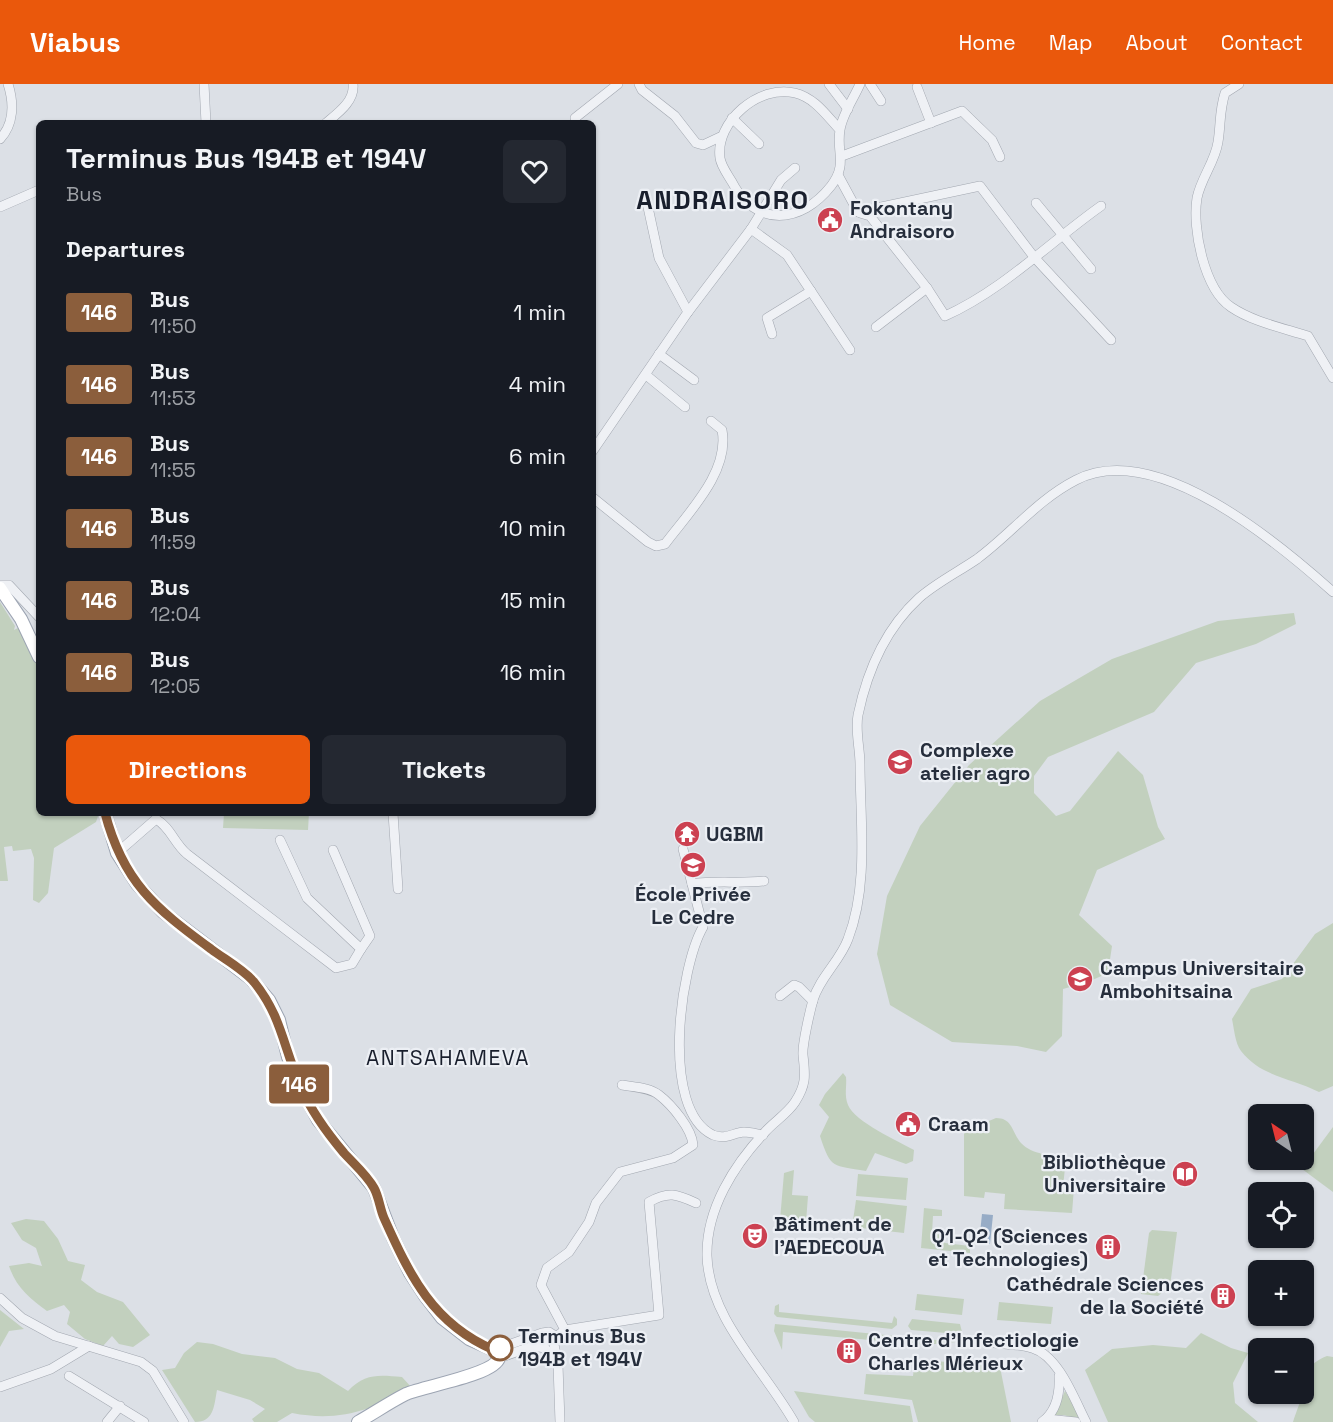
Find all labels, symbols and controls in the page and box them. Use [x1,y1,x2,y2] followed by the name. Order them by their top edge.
[30,24,121,60] text: Viabus
[958,29,1016,56] text: Home
[1049,29,1093,56] text: Map
[1126,29,1188,56] text: About
[1221,29,1303,56] text: Contact
[66,140,426,176] text: Terminus Bus 194B et 194V
[503,140,566,203] button: heart
[66,181,102,207] text: Bus
[636,183,810,217] district label: ANDRAISORO
[850,195,955,244] place label: Fokontany Andraisoro
[815,205,845,235] public building icon: Fokontany Andraisoro
[66,235,185,263] text: Departures
[150,285,190,313] text: Bus
[513,298,566,326] text: 1 min
[81,299,117,326] text: 146
[150,313,197,339] text: 11:50
[150,357,190,385] text: Bus
[509,370,566,398] text: 4 min
[81,371,117,398] text: 146
[150,385,196,411] text: 11:53
[150,429,190,457] text: Bus
[509,442,566,470] text: 6 min
[81,443,117,470] text: 146
[150,457,196,483] text: 11:55
[150,501,190,529] text: Bus
[499,514,566,542] text: 10 min
[81,515,117,542] text: 146
[150,529,196,555] text: 11:59
[150,573,190,601] text: Bus
[500,586,566,614] text: 15 min
[81,587,117,614] text: 146
[150,601,201,627] text: 12:04
[150,645,190,673] text: Bus
[500,658,566,686] text: 16 min
[81,659,117,686] text: 146
[150,673,200,699] text: 12:05
[66,735,310,804] button: Directions
[322,735,566,804] button: Tickets
[920,737,1030,786] place label: Complexe atelier agro
[885,747,915,777] school or university icon: Complexe atelier agro
[672,819,702,849] temple icon: UGBM
[706,821,764,847] place label: UGBM
[678,850,708,880] school or university icon: École Privée Le Cedre
[635,881,751,930] place label: École Privée Le Cedre
[1100,955,1304,1004] place label: Campus Universitaire Ambohitsaina
[1065,964,1095,994] school or university icon: Campus Universitaire Ambohitsaina
[366,1044,530,1071] district label: ANTSAHAMEVA
[264,1064,334,1104] line badge: 146
[281,1071,317,1098] text: 146
[1248,1104,1314,1170] north arrow
[1248,1104,1314,1404] map controls
[893,1109,923,1139] public building icon: Craam
[928,1111,989,1137] place label: Craam
[1042,1149,1166,1198] place label: Bibliothèque Universitaire
[1170,1159,1200,1189] library icon: Bibliothèque Universitaire
[1248,1182,1314,1248] button: locate
[774,1211,892,1260] place label: Bâtiment de l'AEDECOUA
[740,1221,770,1251] theatre icon: Bâtiment de l'AEDECOUA
[928,1223,1088,1272] place label: Q1-Q2 (Sciences et Technologies)
[1093,1232,1123,1262] building icon: Q1-Q2 (Sciences et Technologies)
[1248,1260,1314,1326] button: +
[1007,1271,1204,1320] place label: Cathédrale Sciences de la Société
[1208,1281,1238,1311] building icon: Cathédrale Sciences de la Société
[518,1323,646,1372] place label: Terminus Bus 194B et 194V
[868,1327,1079,1376] place label: Centre d'Infectiologie Charles Mérieux
[487,1335,513,1361] marker: Terminus Bus 194B et 194V
[834,1336,864,1366] building icon: Centre d'Infectiologie Charles Mérieux
[1248,1338,1314,1404] button: −

